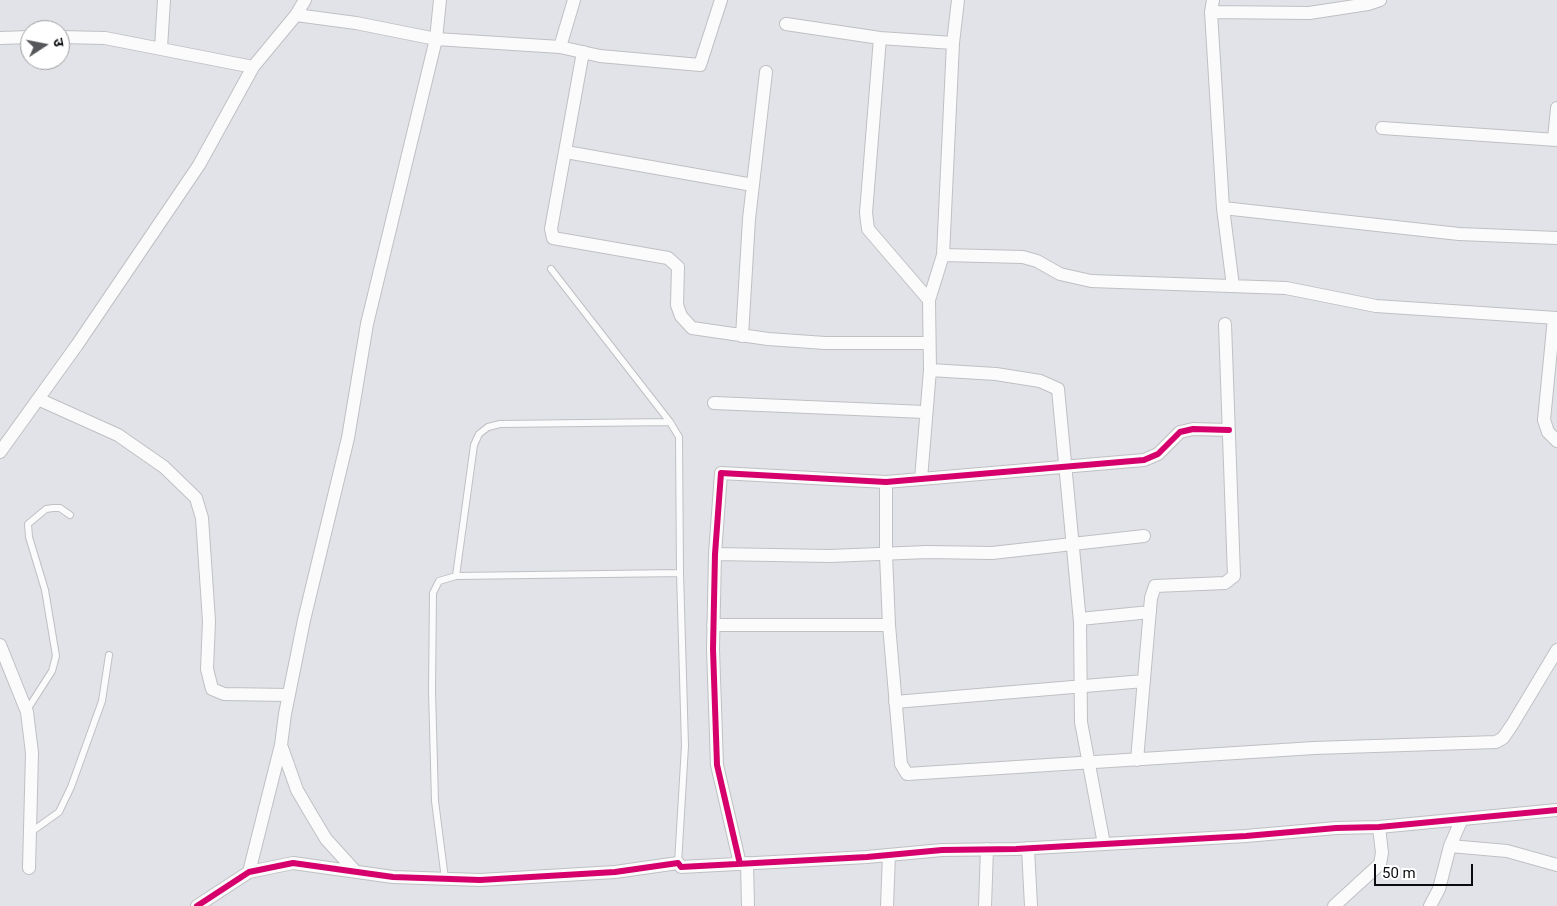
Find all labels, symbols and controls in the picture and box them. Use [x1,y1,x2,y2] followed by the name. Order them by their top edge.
[20,20,70,70] north arrow
[50,37,67,48] text: उ
[1377,854,1476,886] scale bar
[1382,864,1416,882] text: 50 m

